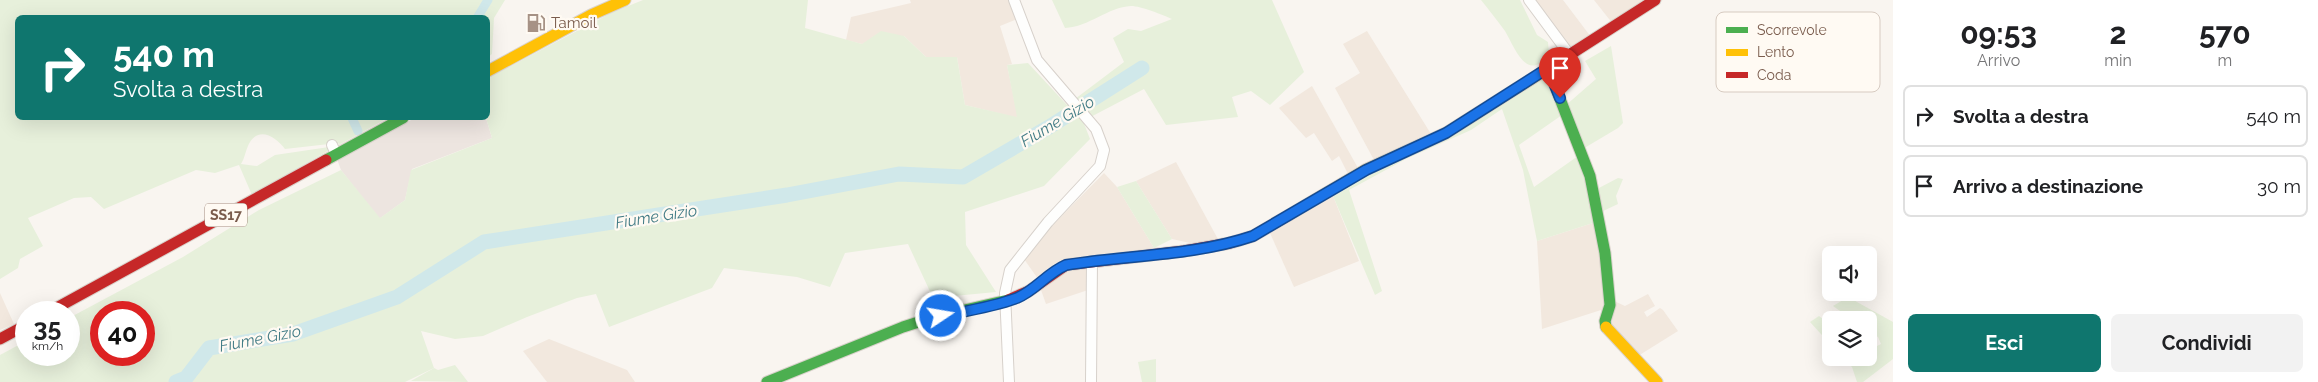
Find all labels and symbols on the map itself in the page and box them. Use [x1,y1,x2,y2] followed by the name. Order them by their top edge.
[525,12,547,34] fuel station icon: Tamoil
[1716,12,1880,92] legend
[551,14,598,32] place label: Tamoil
[1757,22,1827,38] text: Scorrevole
[1757,44,1794,60] text: Lento
[1539,47,1581,98] pin
[1757,67,1791,83] text: Coda
[1017,92,1098,151] water label: Fiume Gizio
[614,201,698,232] water label: Fiume Gizio
[205,204,247,226] road number: SS17
[914,289,966,341] position arrow
[90,301,155,366] speed limit sign: 40
[218,321,302,356] water label: Fiume Gizio

